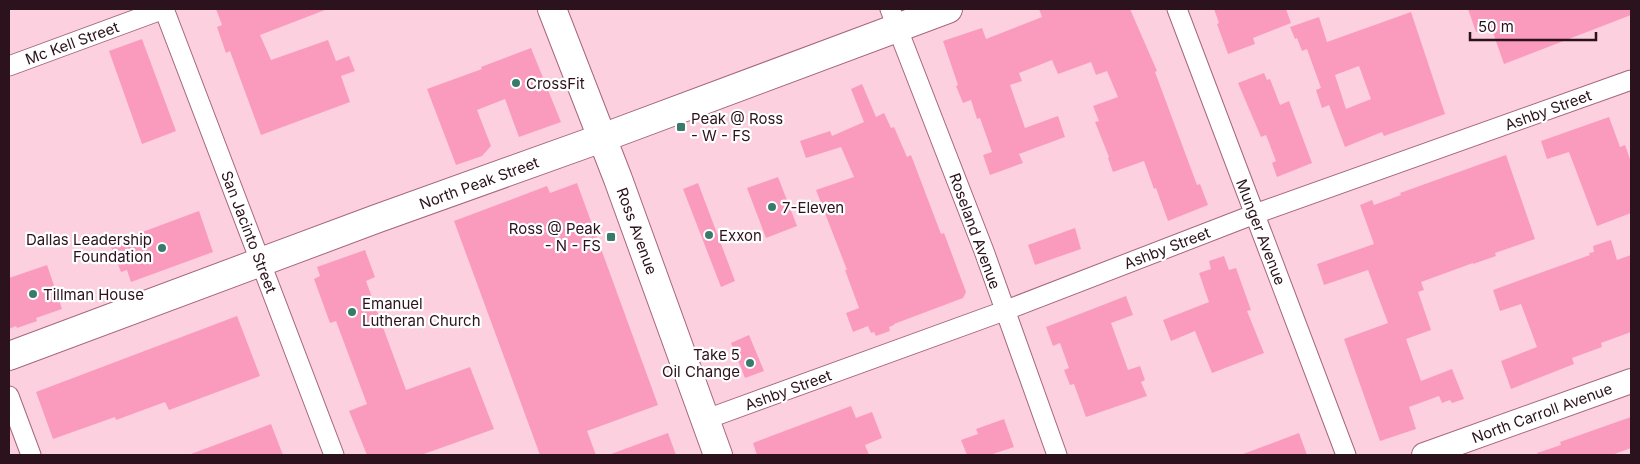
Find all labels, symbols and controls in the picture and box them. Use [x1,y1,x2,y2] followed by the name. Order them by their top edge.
[1470,10,1596,42] scale bar
[23,17,122,69] street label: Mc Kell Street
[1478,17,1514,36] text: 50 m
[526,74,585,93] place label: CrossFit
[510,77,522,89] marker: CrossFit
[1502,85,1594,134] street label: Ashby Street
[691,109,783,145] place label: Peak @ Ross - W - FS
[675,121,687,133] marker: Peak @ Ross - W - FS
[417,153,541,213] street label: North Peak Street
[217,168,281,296] street label: San Jacinto Street
[945,170,1005,292] street label: Roseland Avenue
[1232,176,1290,288] street label: Munger Avenue
[612,185,662,277] street label: Ross Avenue
[782,198,844,217] place label: 7-Eleven
[766,201,778,213] marker: 7-Eleven
[509,219,602,255] place label: Ross @ Peak - N - FS
[1121,223,1213,273] street label: Ashby Street
[719,226,762,245] place label: Exxon
[703,229,715,241] marker: Exxon
[26,230,152,266] place label: Dallas Leadership Foundation
[605,231,617,243] marker: Ross @ Peak - N - FS
[156,242,168,254] marker: Dallas Leadership Foundation
[43,285,144,304] place label: Tillman House
[27,288,39,300] marker: Tillman House
[362,294,481,330] place label: Emanuel Lutheran Church
[346,306,358,318] marker: Emanuel Lutheran Church
[662,345,740,381] place label: Take 5 Oil Change
[744,357,756,369] marker: Take 5 Oil Change
[742,365,834,414] street label: Ashby Street
[1469,379,1615,447] street label: North Carroll Avenue

